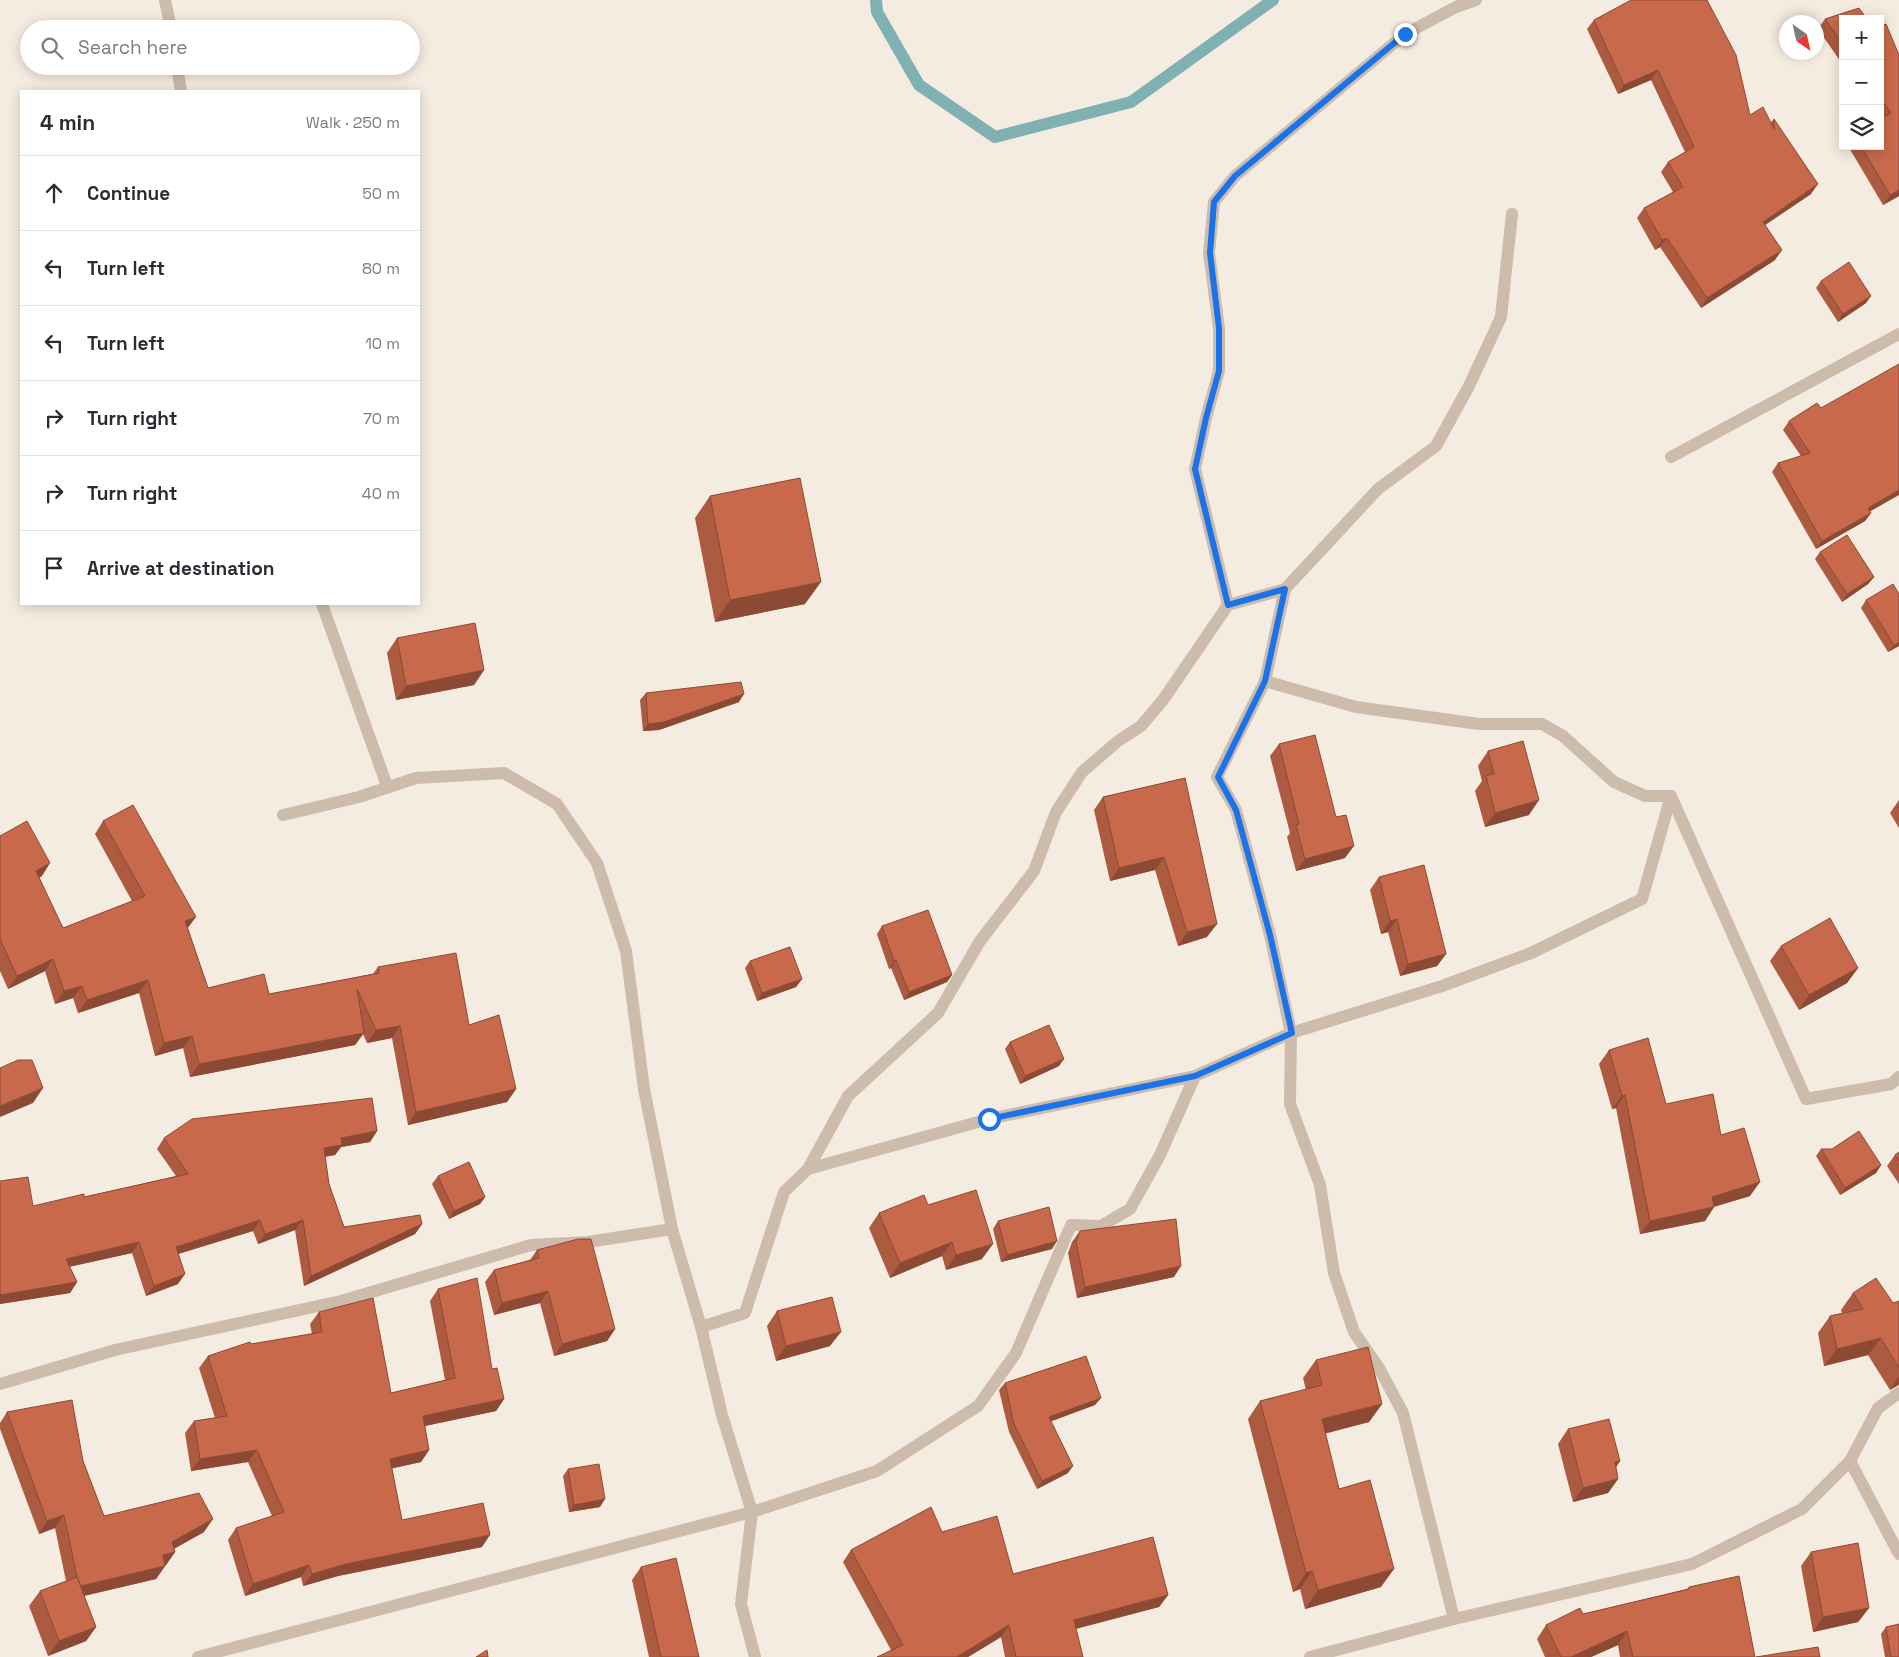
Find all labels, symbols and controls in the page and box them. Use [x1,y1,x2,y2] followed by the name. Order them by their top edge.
[1779,15,1824,60] north arrow
[1839,15,1884,150] map controls
[1839,15,1884,60] button: +
[20,20,420,75] search box
[1394,23,1417,46] route end
[38,34,66,62] icon: search
[78,35,188,60] text: Search here
[1839,60,1884,105] button: −
[1839,105,1884,150] button: layers
[40,109,95,136] text: 4 min
[306,112,400,133] text: Walk · 250 m
[40,179,68,207] icon: ahead
[87,181,170,206] text: Continue
[362,183,400,204] text: 50 m
[40,254,68,282] icon: left
[87,256,165,281] text: Turn left
[362,258,400,279] text: 80 m
[40,329,68,357] icon: left
[87,331,165,356] text: Turn left
[365,333,400,354] text: 10 m
[40,404,68,432] icon: right
[87,406,177,431] text: Turn right
[363,408,400,429] text: 70 m
[40,479,68,507] icon: right
[87,481,177,506] text: Turn right
[362,483,400,504] text: 40 m
[40,554,68,582] icon: arrive
[87,556,275,581] text: Arrive at destination
[978,1108,1001,1131] route start

